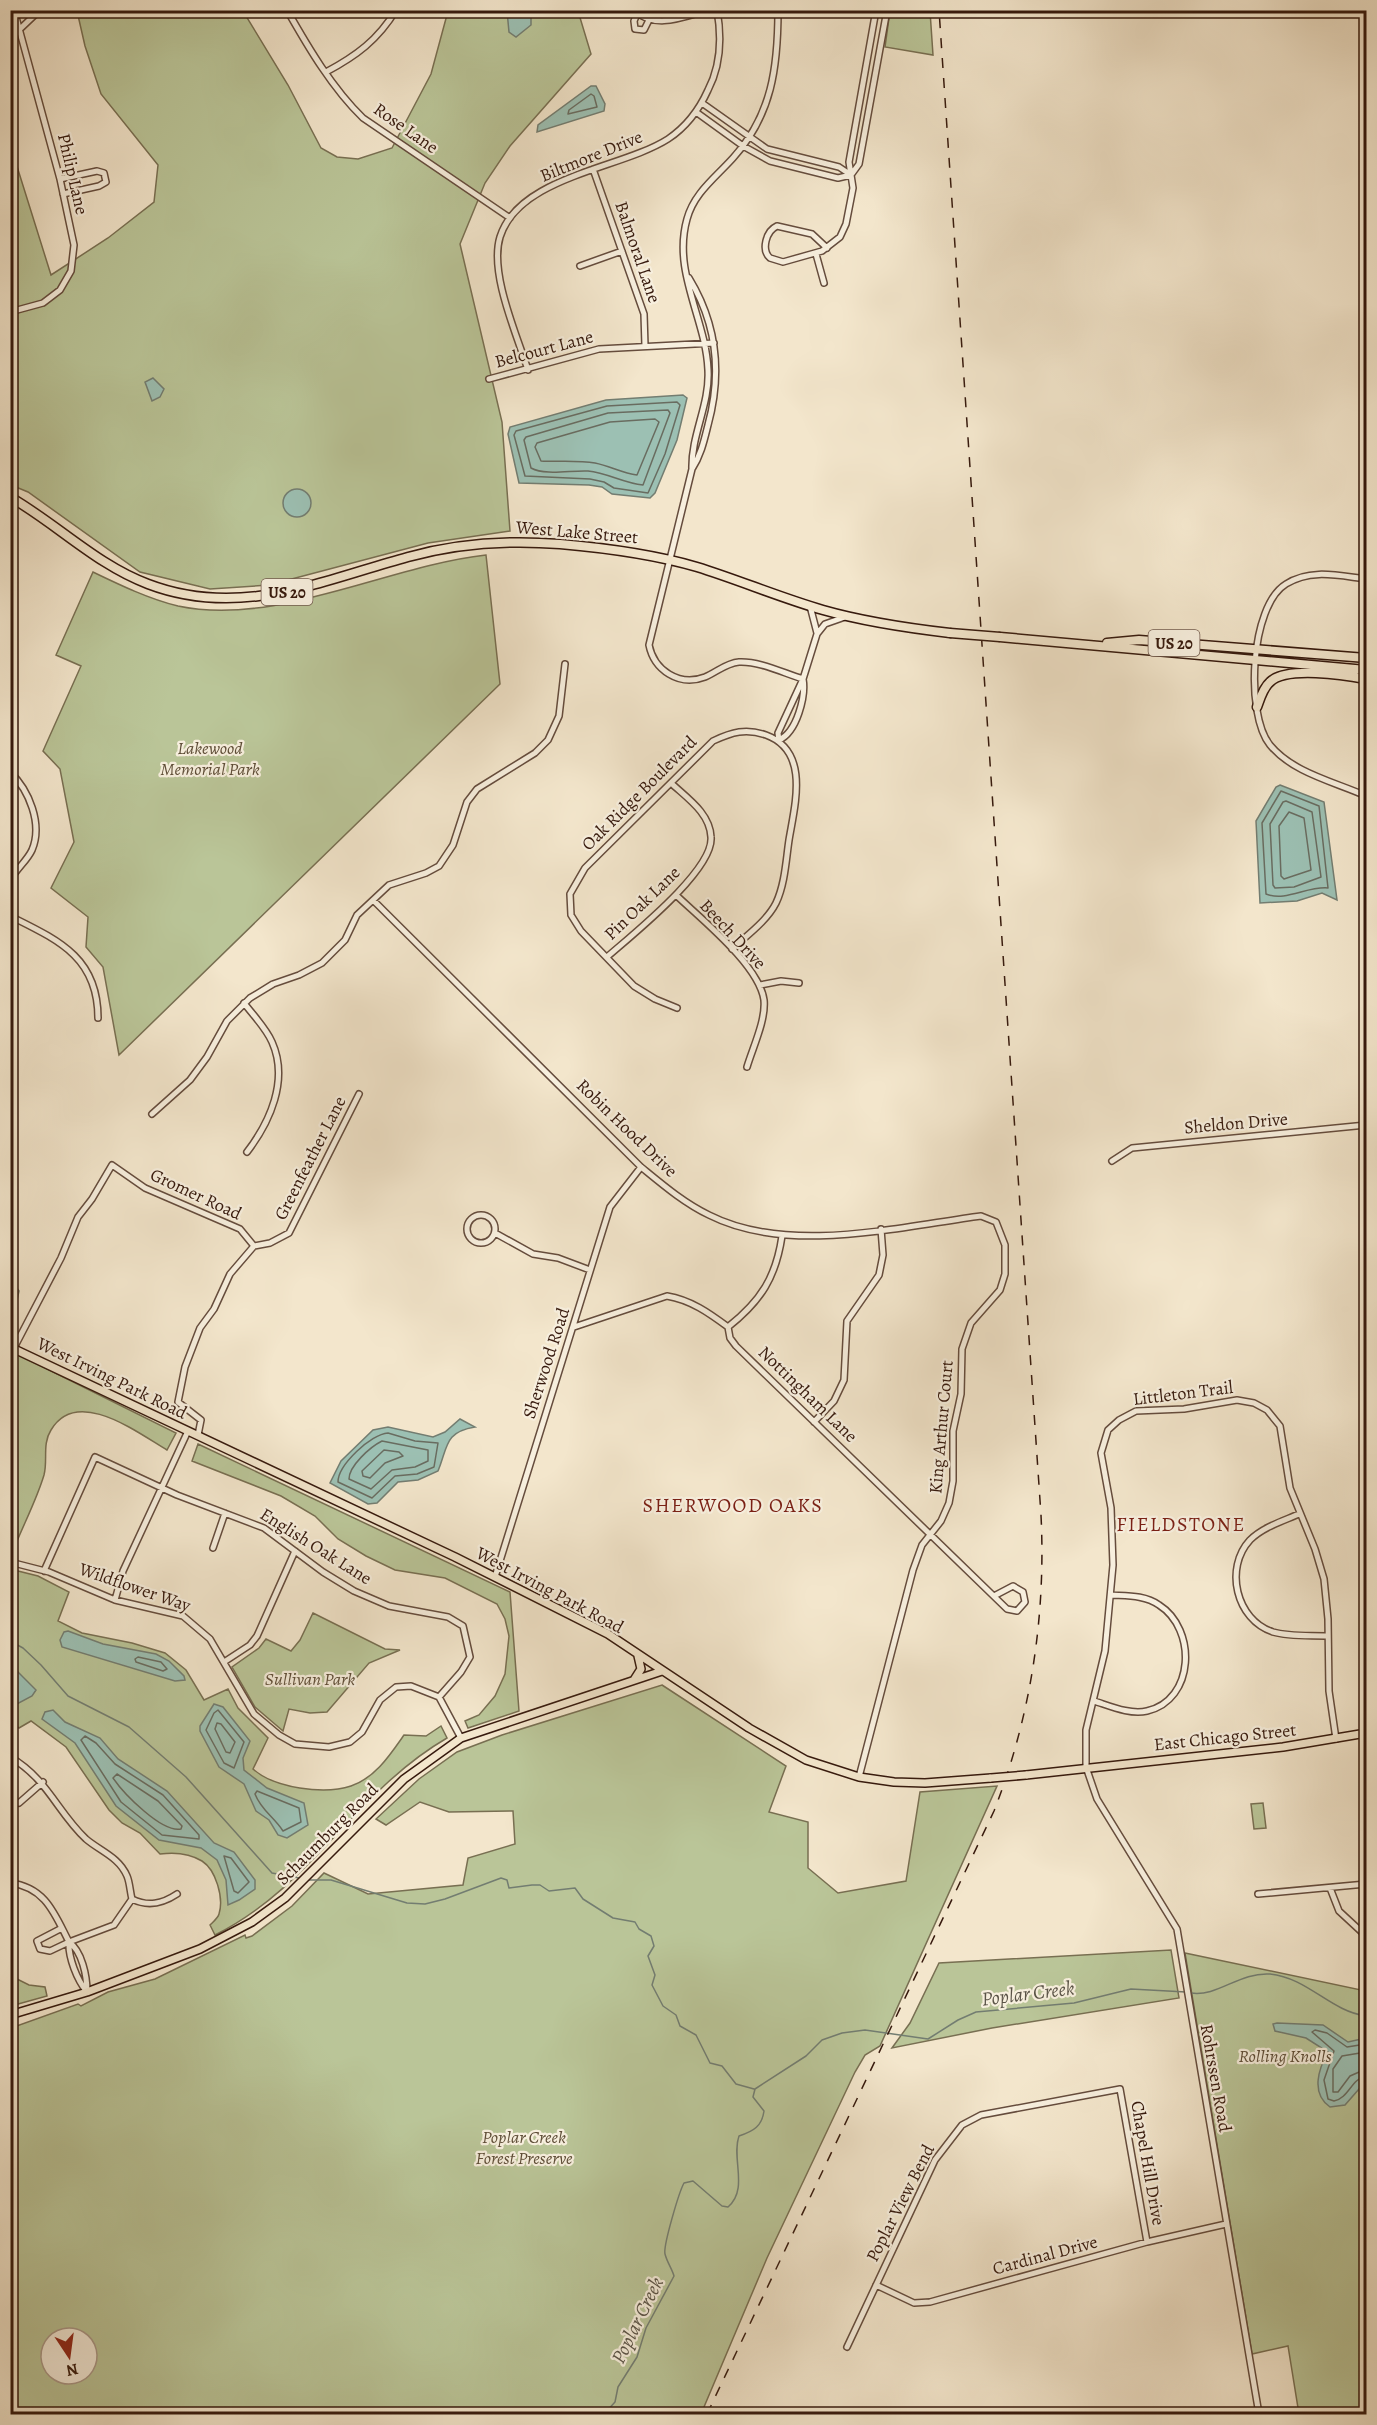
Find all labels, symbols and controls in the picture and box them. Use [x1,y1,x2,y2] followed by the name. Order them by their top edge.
[369,97,443,159] street label: Rose Lane
[536,125,646,187] street label: Biltmore Drive
[52,131,94,217] street label: Philip Lane
[609,198,667,306] street label: Balmoral Lane
[492,324,596,374] street label: Belcourt Lane
[514,515,639,549] street label: West Lake Street
[262,579,312,605] road number: US 20
[1148,630,1200,656] road number: US 20
[576,730,702,856] street label: Oak Ridge Boulevard
[160,736,260,781] park label: Lakewood Memorial Park
[599,861,685,945] street label: Pin Oak Lane
[694,894,772,974] street label: Beech Drive
[571,1074,683,1182] street label: Robin Hood Drive
[268,1092,352,1224] street label: Greenfeather Lane
[1183,1107,1289,1139] street label: Sheldon Drive
[146,1162,246,1226] street label: Gromer Road
[517,1304,575,1422] street label: Sherwood Road
[32,1331,191,1425] street label: West Irving Park Road
[753,1340,863,1448] street label: Nottingham Lane
[923,1359,959,1495] street label: King Arthur Court
[1132,1375,1235,1411] street label: Littleton Trail
[643,1492,823,1519] district label: SHERWOOD OAKS
[256,1502,376,1590] street label: English Oak Lane
[1116,1511,1246,1538] district label: FIELDSTONE
[471,1540,628,1639] street label: West Irving Park Road
[75,1556,195,1618] street label: Wildflower Way
[265,1667,355,1691] park label: Sullivan Park
[1153,1718,1297,1756] street label: East Chicago Street
[271,1777,384,1890] street label: Schaumburg Road
[980,1974,1076,2013] water label: Poplar Creek
[1195,2022,1237,2134] street label: Rohrssen Road
[1238,2044,1332,2068] park label: Rolling Knolls
[1125,2099,1171,2227] street label: Chapel Hill Drive
[476,2125,573,2170] park label: Poplar Creek Forest Preserve
[860,2140,940,2266] street label: Poplar View Bend
[990,2229,1100,2281] street label: Cardinal Drive
[605,2272,670,2368] water label: Poplar Creek
[39,2326,99,2386] north arrow
[64,2358,80,2382] text: N

